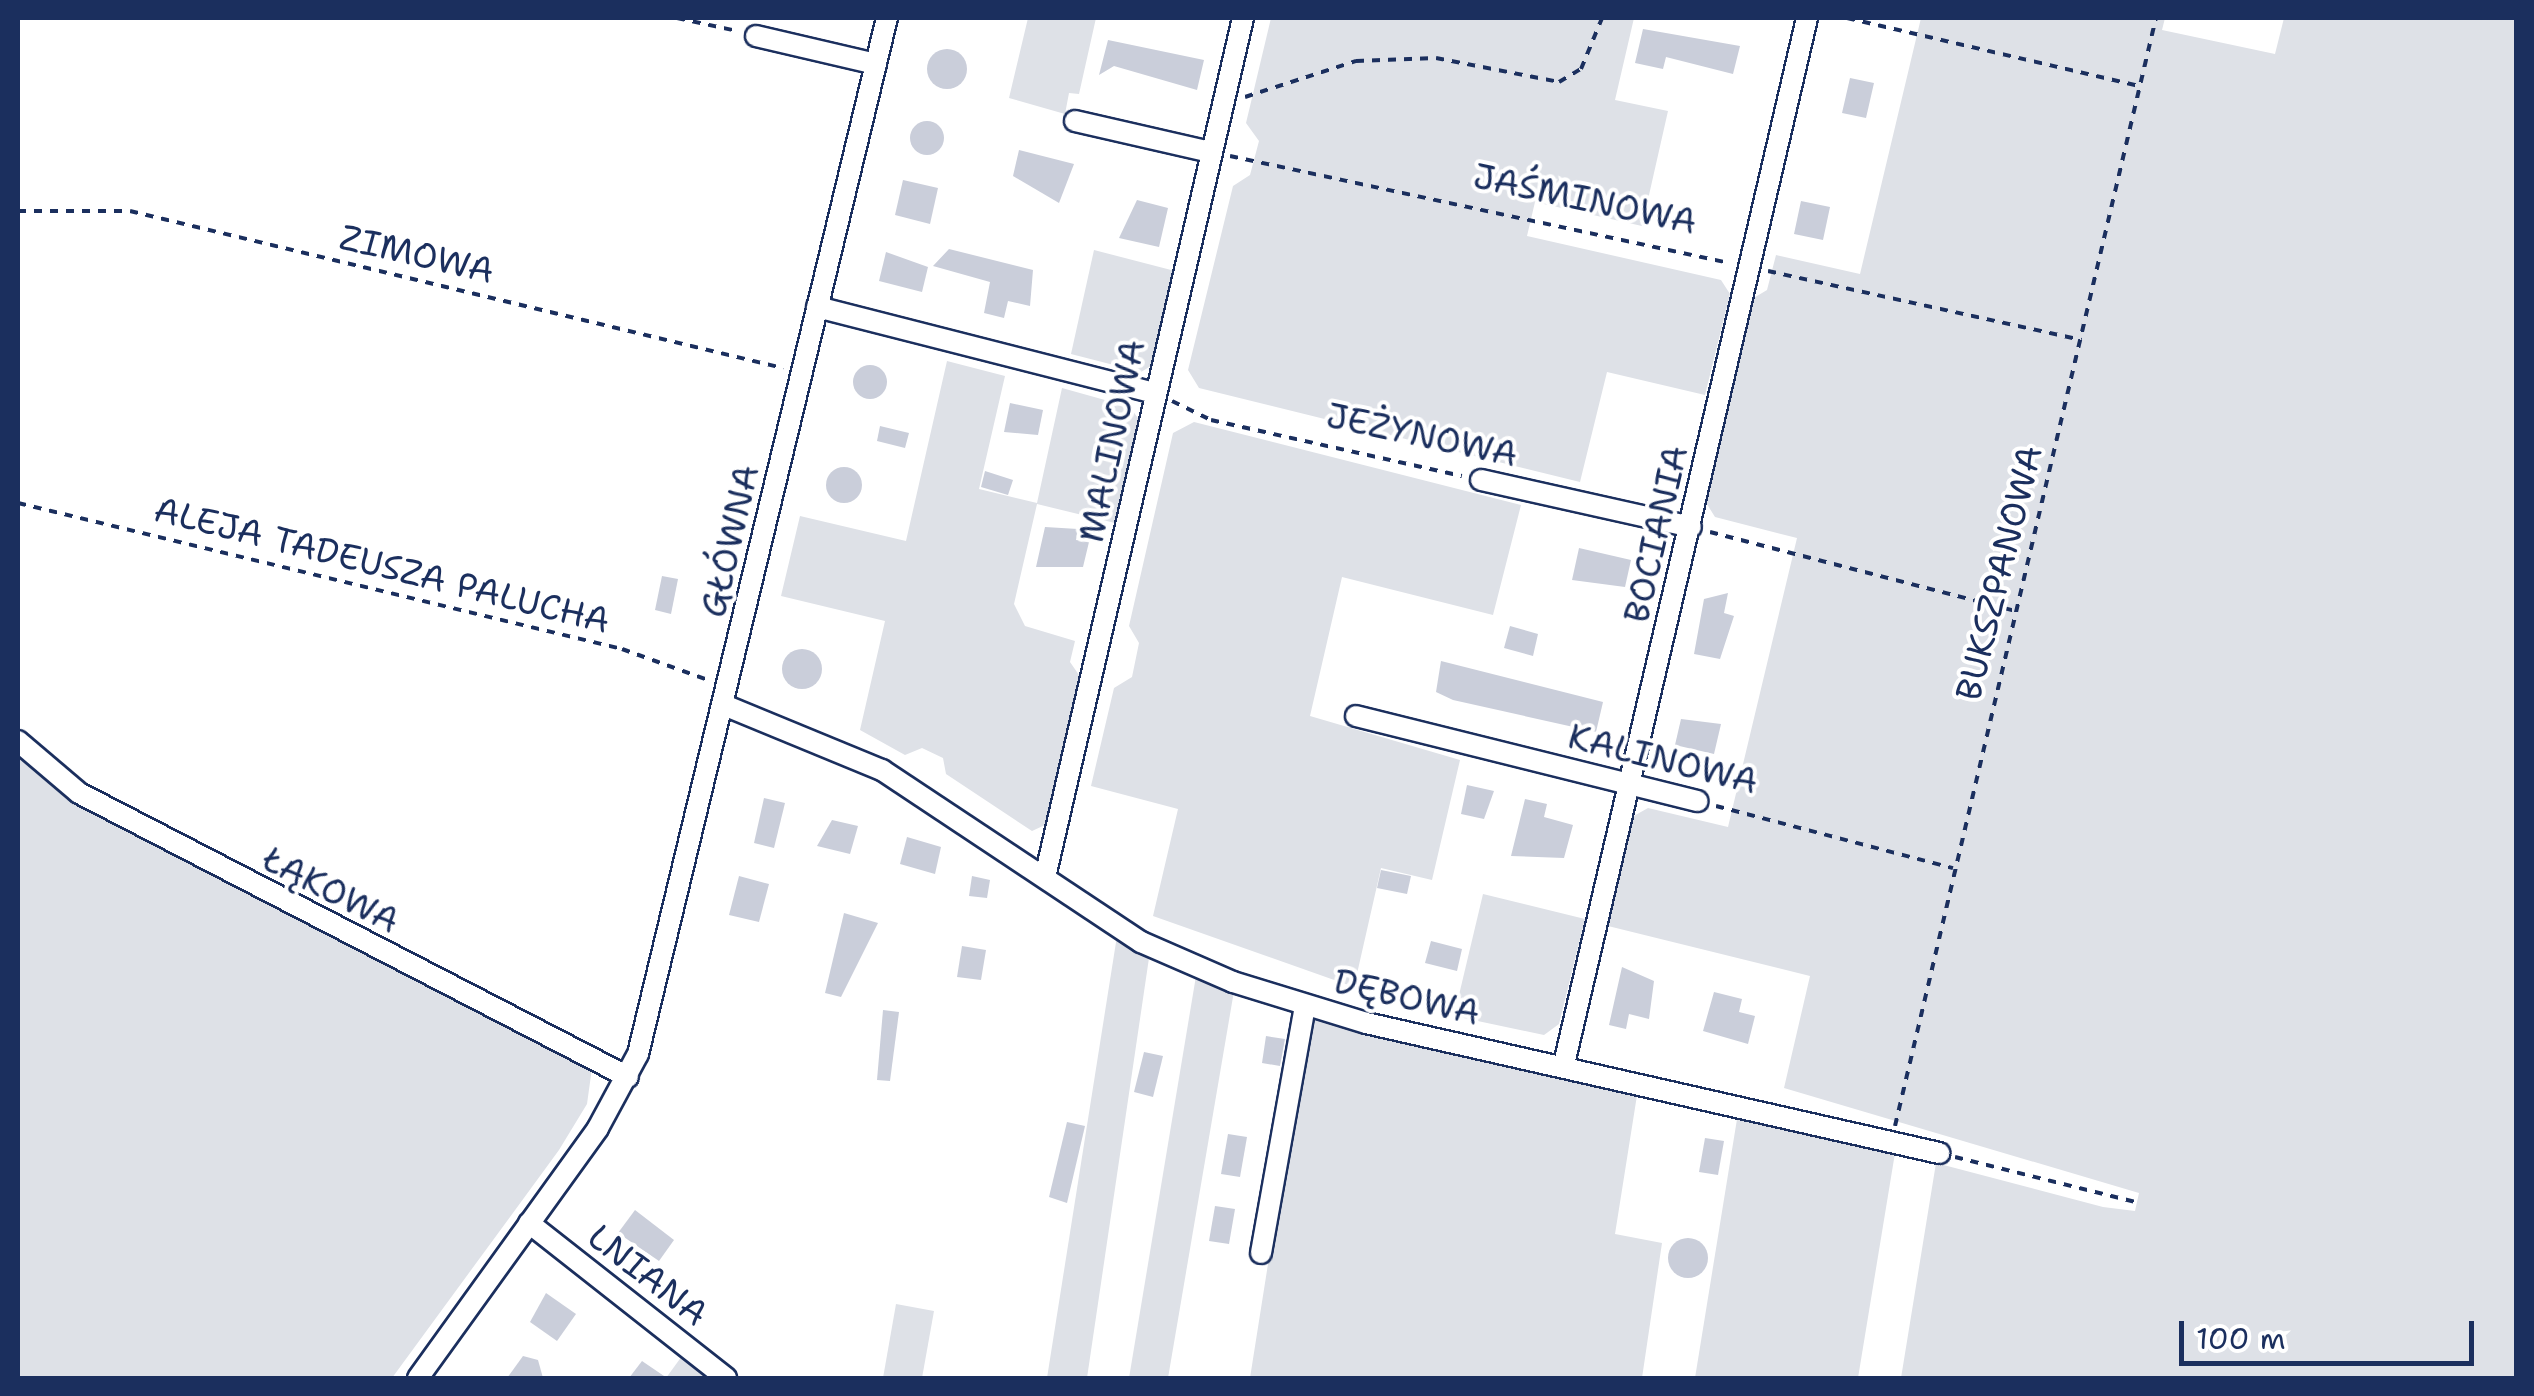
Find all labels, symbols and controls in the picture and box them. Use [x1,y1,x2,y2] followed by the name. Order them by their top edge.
[1470,155,1700,243] street label: JAŚMINOWA
[336,216,498,292] street label: ZIMOWA
[1070,336,1154,546] street label: MALINOWA
[1323,394,1521,476] street label: JEŻYNOWA
[1615,441,1697,627] street label: BOCIANIA
[1947,441,2051,705] street label: BUKSZPANOWA
[692,461,768,621] street label: GŁÓWNA
[150,488,614,642] street label: ALEJA TADEUSZA PALUCHA
[1564,715,1762,803] street label: KALINOWA
[256,838,406,942] street label: ŁĄKOWA
[1330,960,1484,1034] street label: DĘBOWA
[580,1215,716,1335] street label: LNIANA
[2184,1301,2479,1363] scale bar
[2196,1318,2286,1359] text: 100 m

